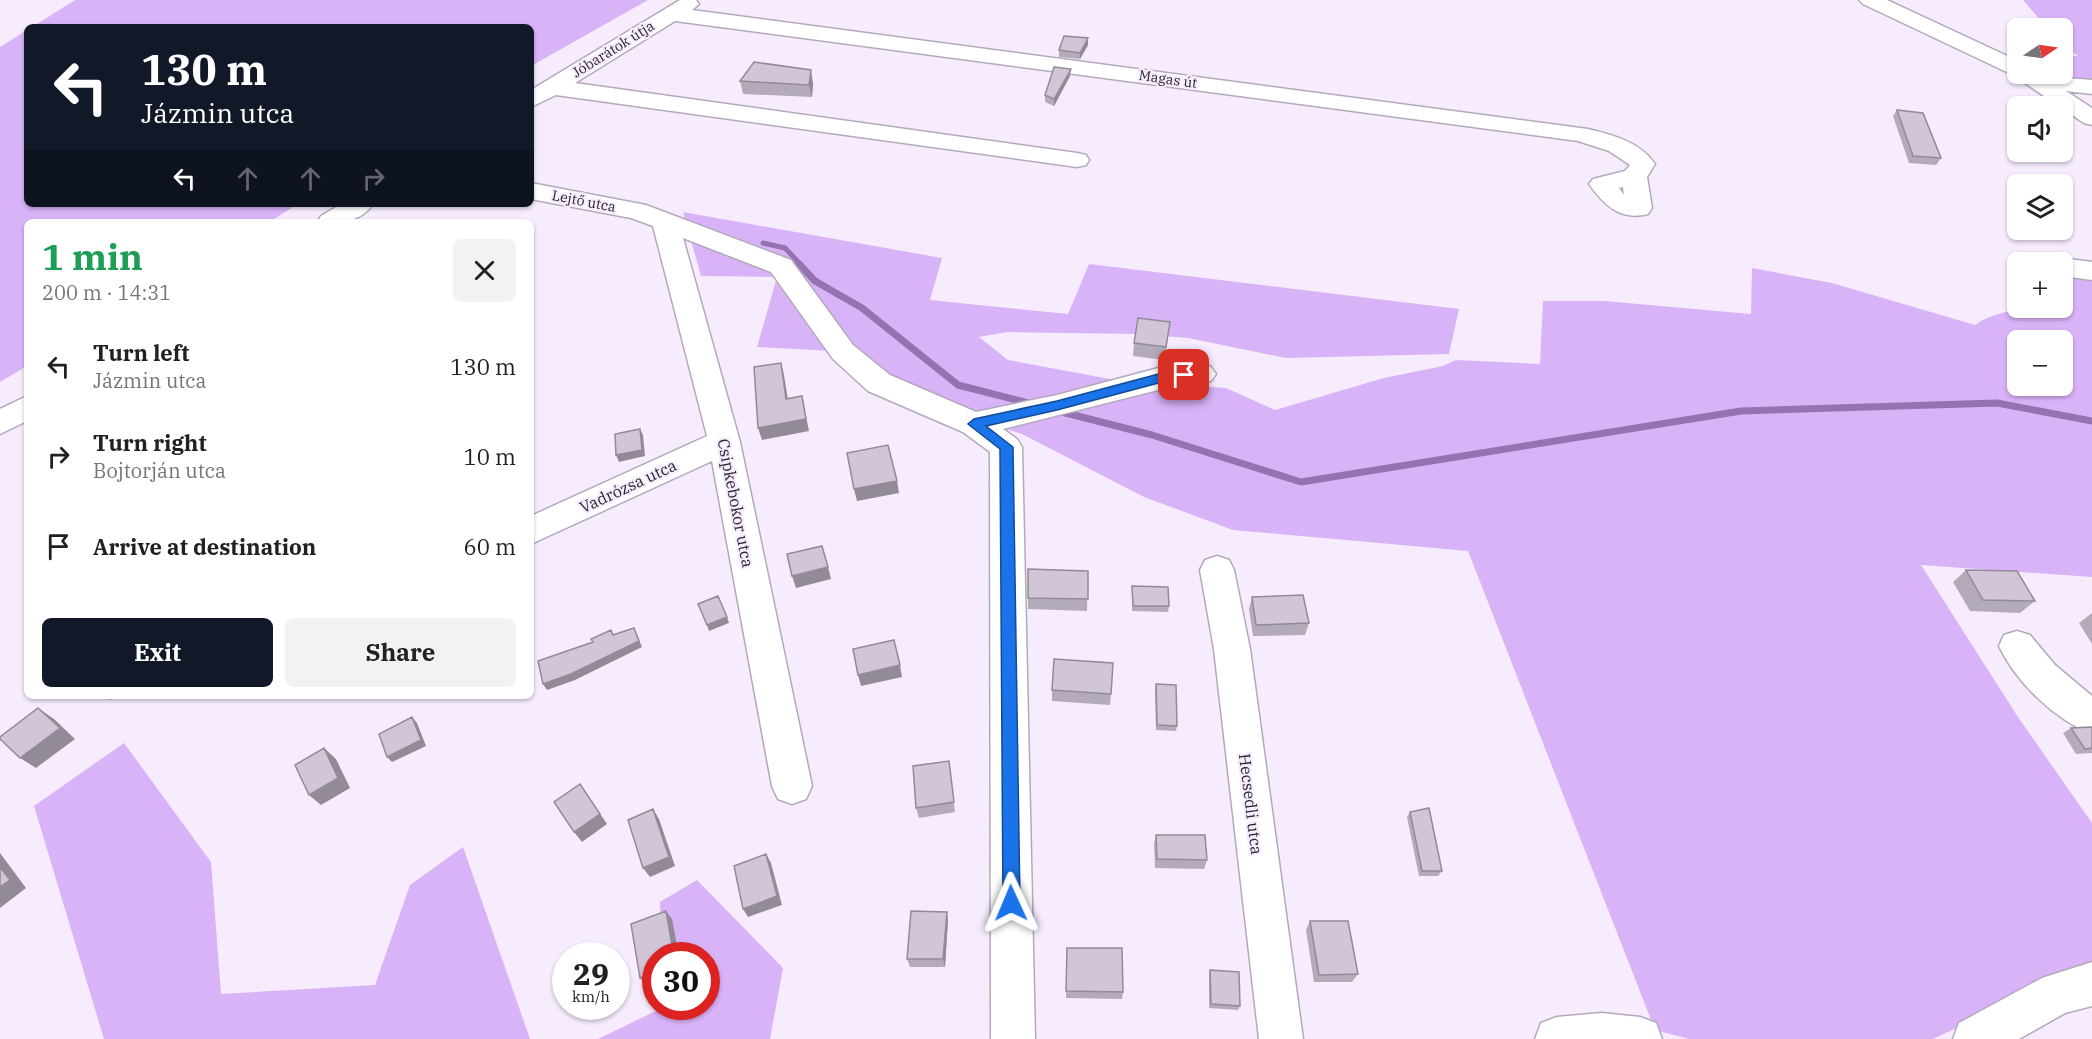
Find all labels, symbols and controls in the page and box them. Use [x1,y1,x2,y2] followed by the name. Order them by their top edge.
[568,16,658,81] street label: Jóbarátok útja
[2007,18,2073,84] north arrow
[2007,18,2073,396] map controls
[141,42,267,97] text: 130 m
[42,48,120,126] icon: left
[1138,66,1198,92] street label: Magas út
[141,95,294,130] text: Jázmin utca
[2007,96,2073,162] button: sound
[168,162,201,195] icon: left
[231,162,264,195] icon: ahead
[294,162,327,195] icon: ahead
[357,162,390,195] icon: right
[2007,174,2073,240] button: layers
[551,186,618,216] street label: Lejtő utca
[42,233,143,280] text: 1 min
[453,239,516,302] button: close
[2007,252,2073,318] button: +
[42,279,171,306] text: 200 m · 14:31
[2007,330,2073,396] button: −
[93,338,189,367] text: Turn left
[1158,349,1209,400] pin
[42,350,75,383] icon: left
[450,352,516,381] text: 130 m
[1167,358,1200,391] icon: arrive
[93,367,207,394] text: Jázmin utca
[93,428,207,457] text: Turn right
[714,437,758,569] street label: Csipkebokor utca
[42,440,75,473] icon: right
[464,442,516,471] text: 10 m
[576,455,680,517] street label: Vadrózsa utca
[93,457,226,484] text: Bojtorján utca
[42,530,75,563] icon: arrive
[93,532,316,561] text: Arrive at destination
[464,532,516,561] text: 60 m
[42,618,273,687] button: Exit
[285,618,516,687] button: Share
[1235,752,1267,856] street label: Hecsedli utca
[979,871,1043,935] position arrow
[642,942,720,1020] speed limit sign: 30
[573,954,609,993] text: 29
[572,987,610,1006] text: km/h

